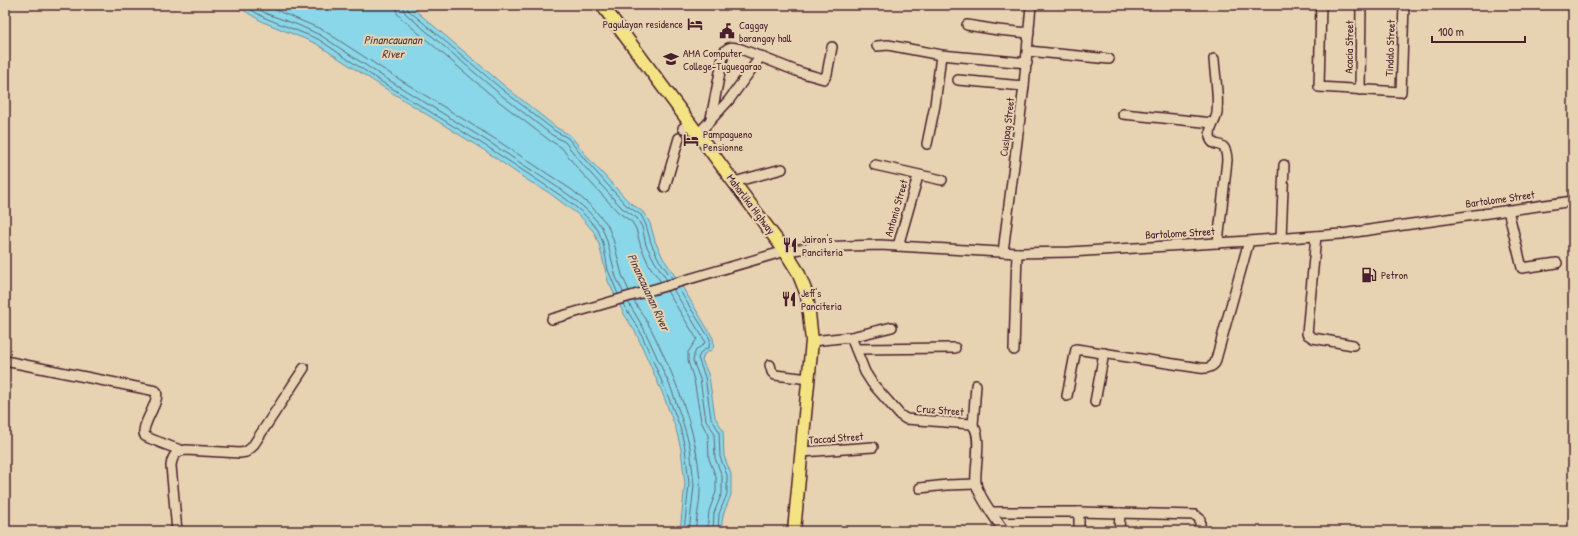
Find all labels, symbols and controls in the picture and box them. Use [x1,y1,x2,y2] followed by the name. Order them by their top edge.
[686,15,704,33] hotel icon: Pagulayan residence
[603,17,684,31] place label: Pagulayan residence
[739,18,792,45] place label: Caggay barangay hall
[1432,18,1525,44] scale bar
[1382,19,1398,77] street label: Tindalo Street
[1342,20,1356,74] street label: Acacia Street
[718,22,736,40] public building icon: Caggay barangay hall
[1438,23,1464,40] text: 100 m
[364,31,424,62] water label: Pinancauanan River
[683,46,762,73] place label: AMA Computer College-Tuguegarao
[662,50,680,68] school or university icon: AMA Computer College-Tuguegarao
[996,97,1018,157] street label: Cusipag Street
[703,127,753,154] place label: Pampagueno Pensionne
[682,131,700,149] hotel icon: Pampagueno Pensionne
[724,171,778,237] street label: Maharlika Highway
[881,178,911,238] street label: Antonio Street
[1465,187,1536,211] street label: Bartolome Street
[1145,224,1215,242] street label: Bartolome Street
[802,232,843,259] place label: Jairon's Panciteria
[781,236,799,254] restaurant icon: Jairon's Panciteria
[624,251,675,335] water label: Pinancauanan River
[1360,266,1378,284] fuel station icon: Petron
[1381,268,1408,282] place label: Petron
[801,286,842,313] place label: Jeff's Panciteria
[780,290,798,308] restaurant icon: Jeff's Panciteria
[916,401,964,419] street label: Cruz Street
[808,429,864,447] street label: Taccad Street

